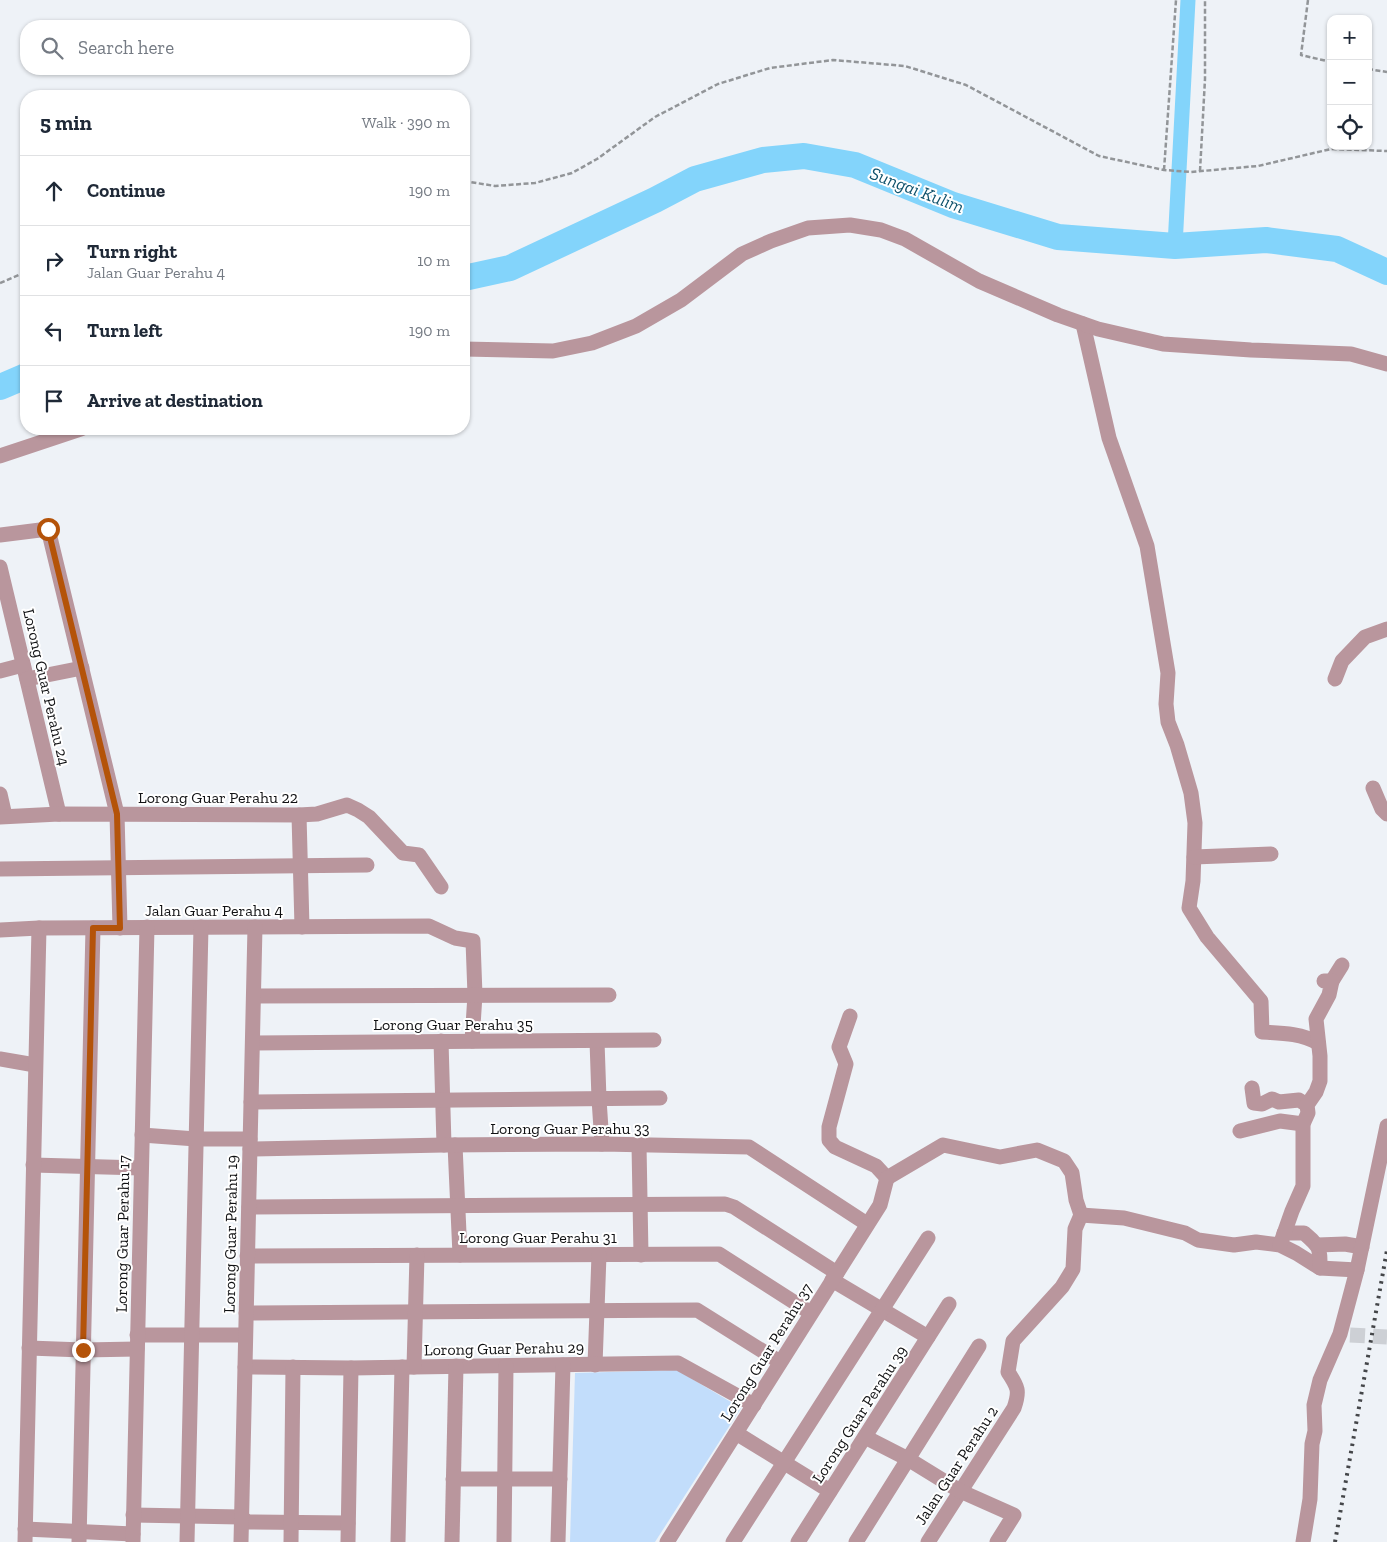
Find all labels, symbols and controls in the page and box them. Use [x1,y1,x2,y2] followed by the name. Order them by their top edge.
[1327,15,1372,150] map controls
[1327,15,1372,60] button: +
[20,20,470,75] search box
[38,34,66,62] icon: search
[78,36,174,59] text: Search here
[1327,60,1372,105] button: −
[1327,105,1372,150] button: locate
[40,110,92,135] text: 5 min
[362,113,450,132] text: Walk · 390 m
[867,162,967,218] water label: Sungai Kulim
[40,177,68,205] icon: ahead
[87,179,165,202] text: Continue
[409,181,450,200] text: 190 m
[87,240,177,263] text: Turn right
[40,247,68,275] icon: right
[417,251,450,270] text: 10 m
[87,263,225,282] text: Jalan Guar Perahu 4
[40,317,68,345] icon: left
[87,319,162,342] text: Turn left
[409,321,450,340] text: 190 m
[40,387,68,415] icon: arrive
[87,389,263,412] text: Arrive at destination
[37,518,60,541] route start
[19,607,74,768] street label: Lorong Guar Perahu 24
[138,788,298,807] street label: Lorong Guar Perahu 22
[145,901,283,920] street label: Jalan Guar Perahu 4
[373,1015,533,1034] street label: Lorong Guar Perahu 35
[490,1119,650,1138] street label: Lorong Guar Perahu 33
[112,1155,133,1313] street label: Lorong Guar Perahu 17
[220,1155,241,1313] street label: Lorong Guar Perahu 19
[459,1228,617,1247] street label: Lorong Guar Perahu 31
[716,1279,817,1425] street label: Lorong Guar Perahu 37
[424,1338,584,1359] street label: Lorong Guar Perahu 29
[72,1339,95,1362] route end
[808,1342,911,1487] street label: Lorong Guar Perahu 39
[911,1402,1002,1528] street label: Jalan Guar Perahu 2

